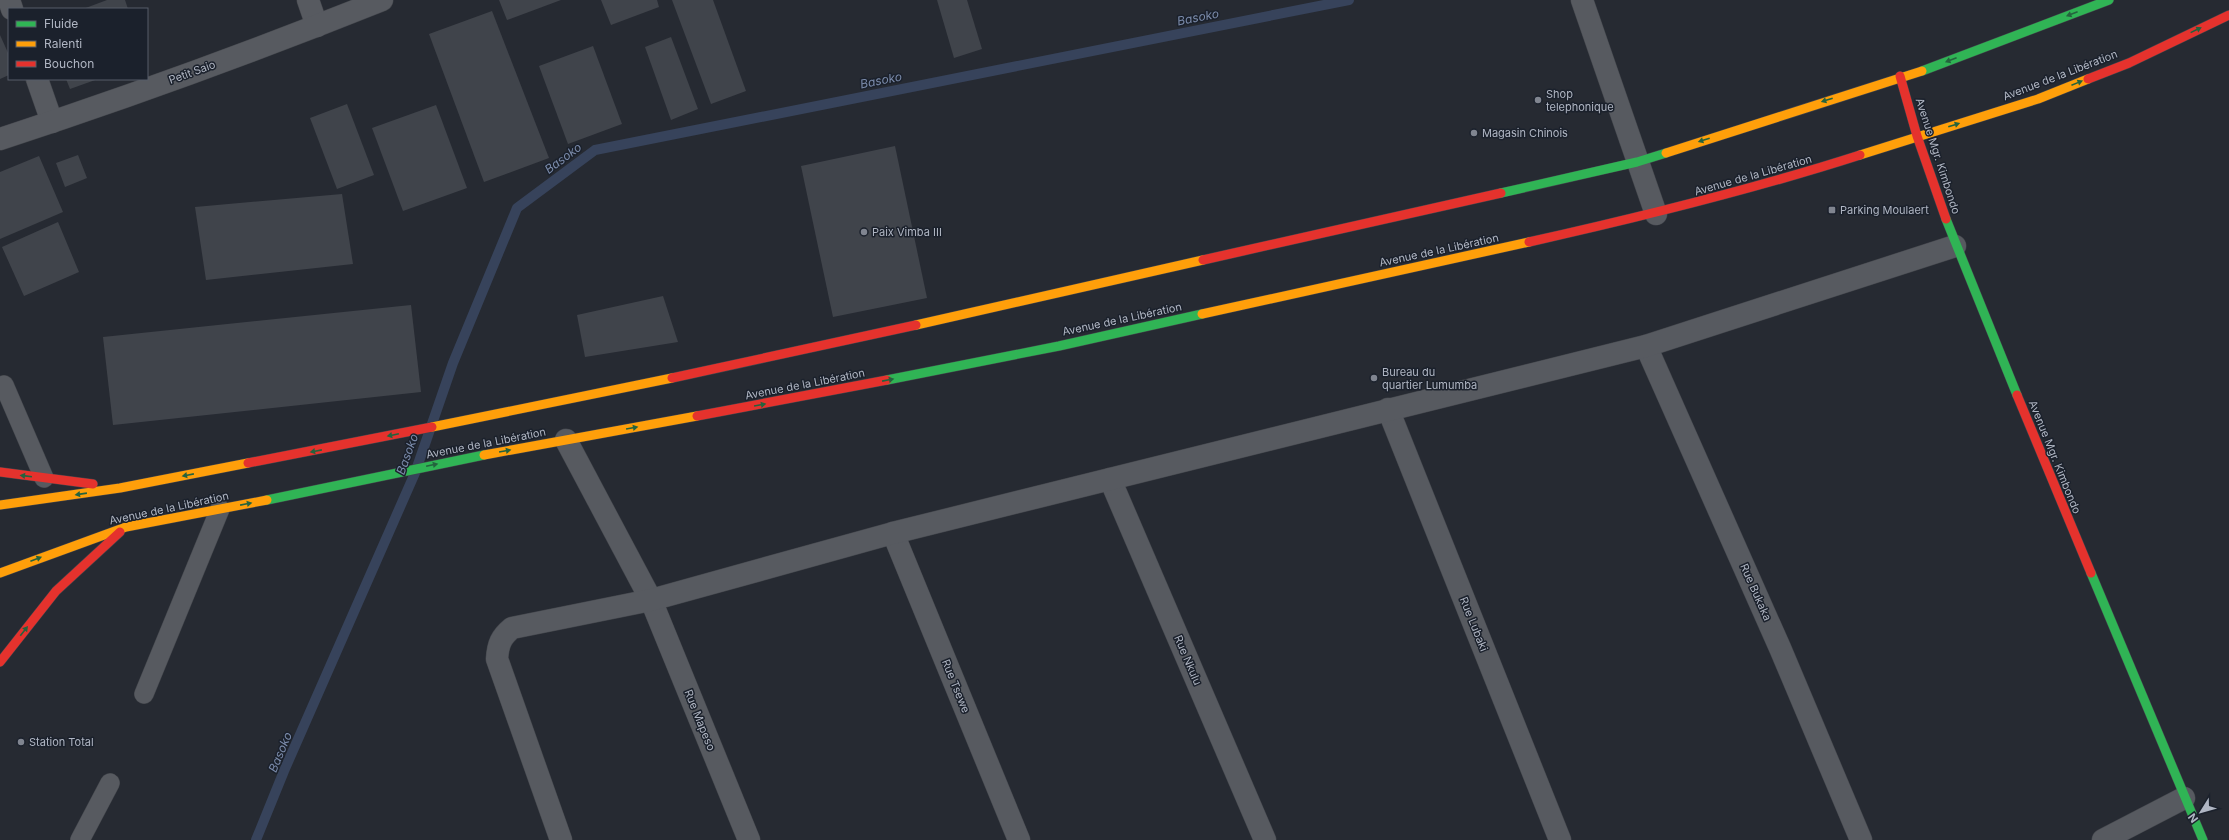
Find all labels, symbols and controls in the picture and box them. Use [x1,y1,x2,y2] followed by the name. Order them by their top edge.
[1176,6,1220,28] water label: Basoko
[8,8,148,80] legend
[2066,12,2078,18] one-way arrow
[44,16,78,31] text: Fluide
[2190,27,2202,33] one-way arrow
[44,36,82,51] text: Ralenti
[2001,47,2119,103] street label: Avenue de la Libération
[44,56,94,71] text: Bouchon
[167,57,218,87] street label: Petit Saio
[1944,58,1956,64] one-way arrow
[859,69,903,91] water label: Basoko
[2072,80,2084,86] one-way arrow
[1546,87,1614,114] place label: Shop telephonique
[1533,95,1543,105] marker: Shop telephonique
[1913,96,1964,216] street label: Avenue Mgr. Kimbondo
[1821,97,1833,103] one-way arrow
[1949,122,1961,128] one-way arrow
[1482,126,1568,140] place label: Magasin Chinois
[1469,128,1479,138] marker: Magasin Chinois
[1697,137,1709,143] one-way arrow
[542,139,584,177] water label: Basoko
[1693,152,1813,198] street label: Avenue de la Libération
[1840,203,1929,217] place label: Parking Moulaert
[1827,205,1837,215] marker: Parking Moulaert
[872,225,942,239] place label: Paix Vimba III
[859,227,869,237] marker: Paix Vimba III
[1378,231,1500,269] street label: Avenue de la Libération
[1061,300,1183,338] street label: Avenue de la Libération
[1382,365,1477,392] place label: Bureau du quartier Lumumba
[744,366,866,402] street label: Avenue de la Libération
[1369,373,1379,383] marker: Bureau du quartier Lumumba
[882,376,894,382] one-way arrow
[2026,398,2084,516] street label: Avenue Mgr. Kimbondo
[754,402,767,408] one-way arrow
[425,425,547,461] street label: Avenue de la Libération
[626,425,639,431] one-way arrow
[393,432,421,476] water label: Basoko
[387,433,399,439] one-way arrow
[310,448,322,454] one-way arrow
[498,448,511,454] one-way arrow
[425,462,438,468] one-way arrow
[182,472,194,478] one-way arrow
[20,473,32,479] one-way arrow
[108,489,230,527] street label: Avenue de la Libération
[75,491,87,497] one-way arrow
[240,500,253,506] one-way arrow
[31,555,43,561] one-way arrow
[1737,561,1775,623] street label: Rue Bukaka
[1457,595,1491,653] street label: Rue Lubaki
[20,626,28,637] one-way arrow
[1171,633,1205,687] street label: Rue Nkulu
[939,657,973,715] street label: Rue Tsewe
[681,687,719,753] street label: Rue Mapeso
[265,730,295,774] water label: Basoko
[29,735,94,749] place label: Station Total
[16,737,26,747] marker: Station Total
[2181,792,2221,832] north arrow
[2185,810,2201,826] text: N

